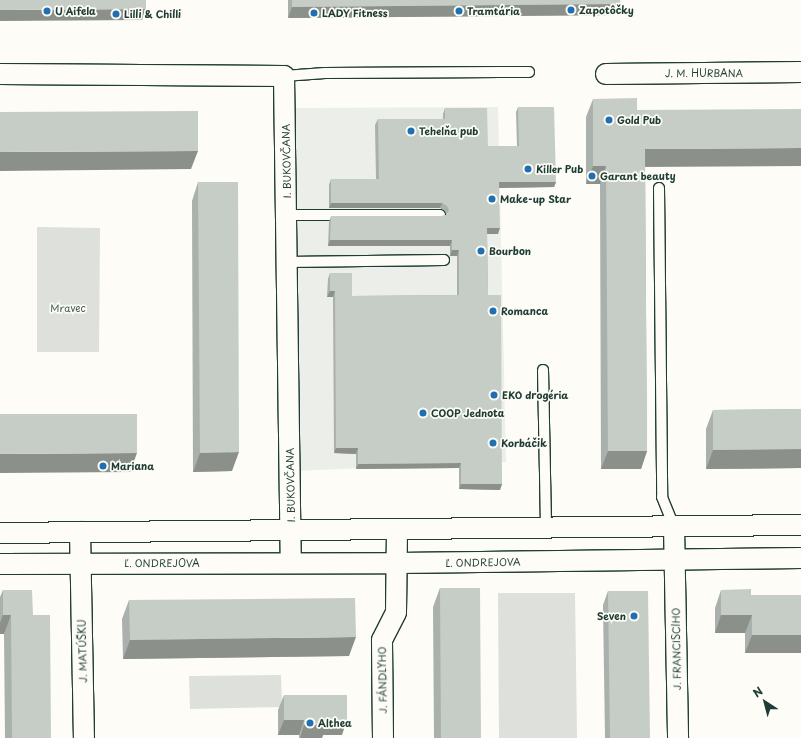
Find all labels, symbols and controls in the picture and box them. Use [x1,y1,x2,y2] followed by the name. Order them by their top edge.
[579,4,634,16] place label: Zapotôčky
[55,5,96,17] place label: U Aifela
[467,5,520,17] place label: Tramtária
[566,5,576,15] marker: Zapotôčky
[42,6,52,16] marker: U Aifela
[454,6,464,16] marker: Tramtária
[322,7,388,19] place label: LADY Fitness
[124,8,181,20] place label: Lilli & Chilli
[309,8,319,18] marker: LADY Fitness
[111,9,121,19] marker: Lilli & Chilli
[665,67,743,79] street label: J. M. HURBANA
[617,114,662,126] place label: Gold Pub
[604,115,614,125] marker: Gold Pub
[279,124,293,198] street label: I. BUKOVČANA
[419,125,479,137] place label: Tehelňa pub
[406,126,416,136] marker: Tehelňa pub
[536,163,584,175] place label: Killer Pub
[523,164,533,174] marker: Killer Pub
[600,170,675,182] place label: Garant beauty
[587,171,597,181] marker: Garant beauty
[500,193,571,205] place label: Make-up Star
[487,194,497,204] marker: Make-up Star
[489,245,531,257] place label: Bourbon
[476,246,486,256] marker: Bourbon
[50,302,86,314] park label: Mravec
[501,305,548,317] place label: Romanca
[488,306,498,316] marker: Romanca
[502,389,570,401] place label: EKO drogéria
[489,390,499,400] marker: EKO drogéria
[431,407,505,419] place label: COOP Jednota
[418,408,428,418] marker: COOP Jednota
[501,437,547,449] place label: Korbáčik
[488,438,498,448] marker: Korbáčik
[283,448,297,522] street label: I. BUKOVČANA
[111,460,154,472] place label: Mariana
[98,461,108,471] marker: Mariana
[445,555,521,569] street label: Ľ. ONDREJOVA
[124,557,200,569] street label: Ľ. ONDREJOVA
[669,608,683,690] street label: J. FRANCISCIHO
[597,610,626,622] place label: Seven
[629,611,639,621] marker: Seven
[75,619,89,683] street label: J. MATÚŠKU
[375,646,389,714] street label: J. FÁNDLYHO
[745,682,785,722] north arrow
[749,682,766,701] text: N
[318,717,352,729] place label: Althea
[305,718,315,728] marker: Althea

